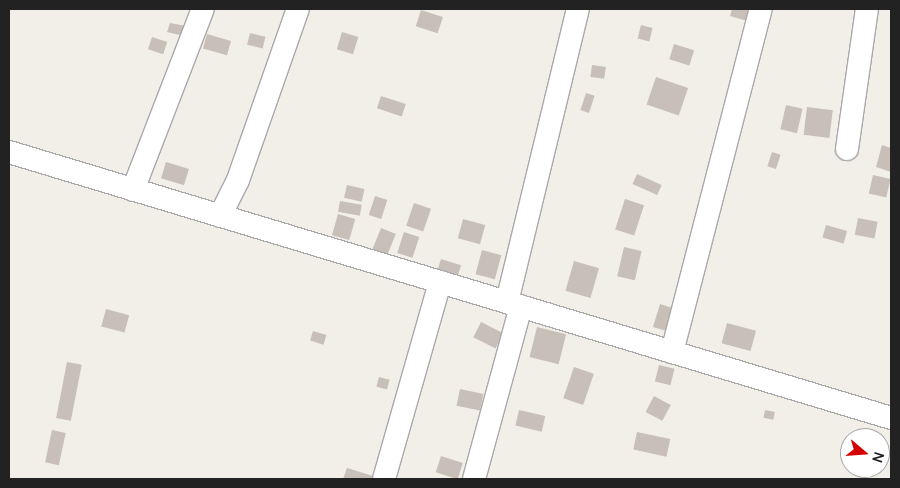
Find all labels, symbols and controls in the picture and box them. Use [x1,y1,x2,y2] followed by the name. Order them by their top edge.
[840,428,890,478] north arrow
[868,450,889,465] text: N

